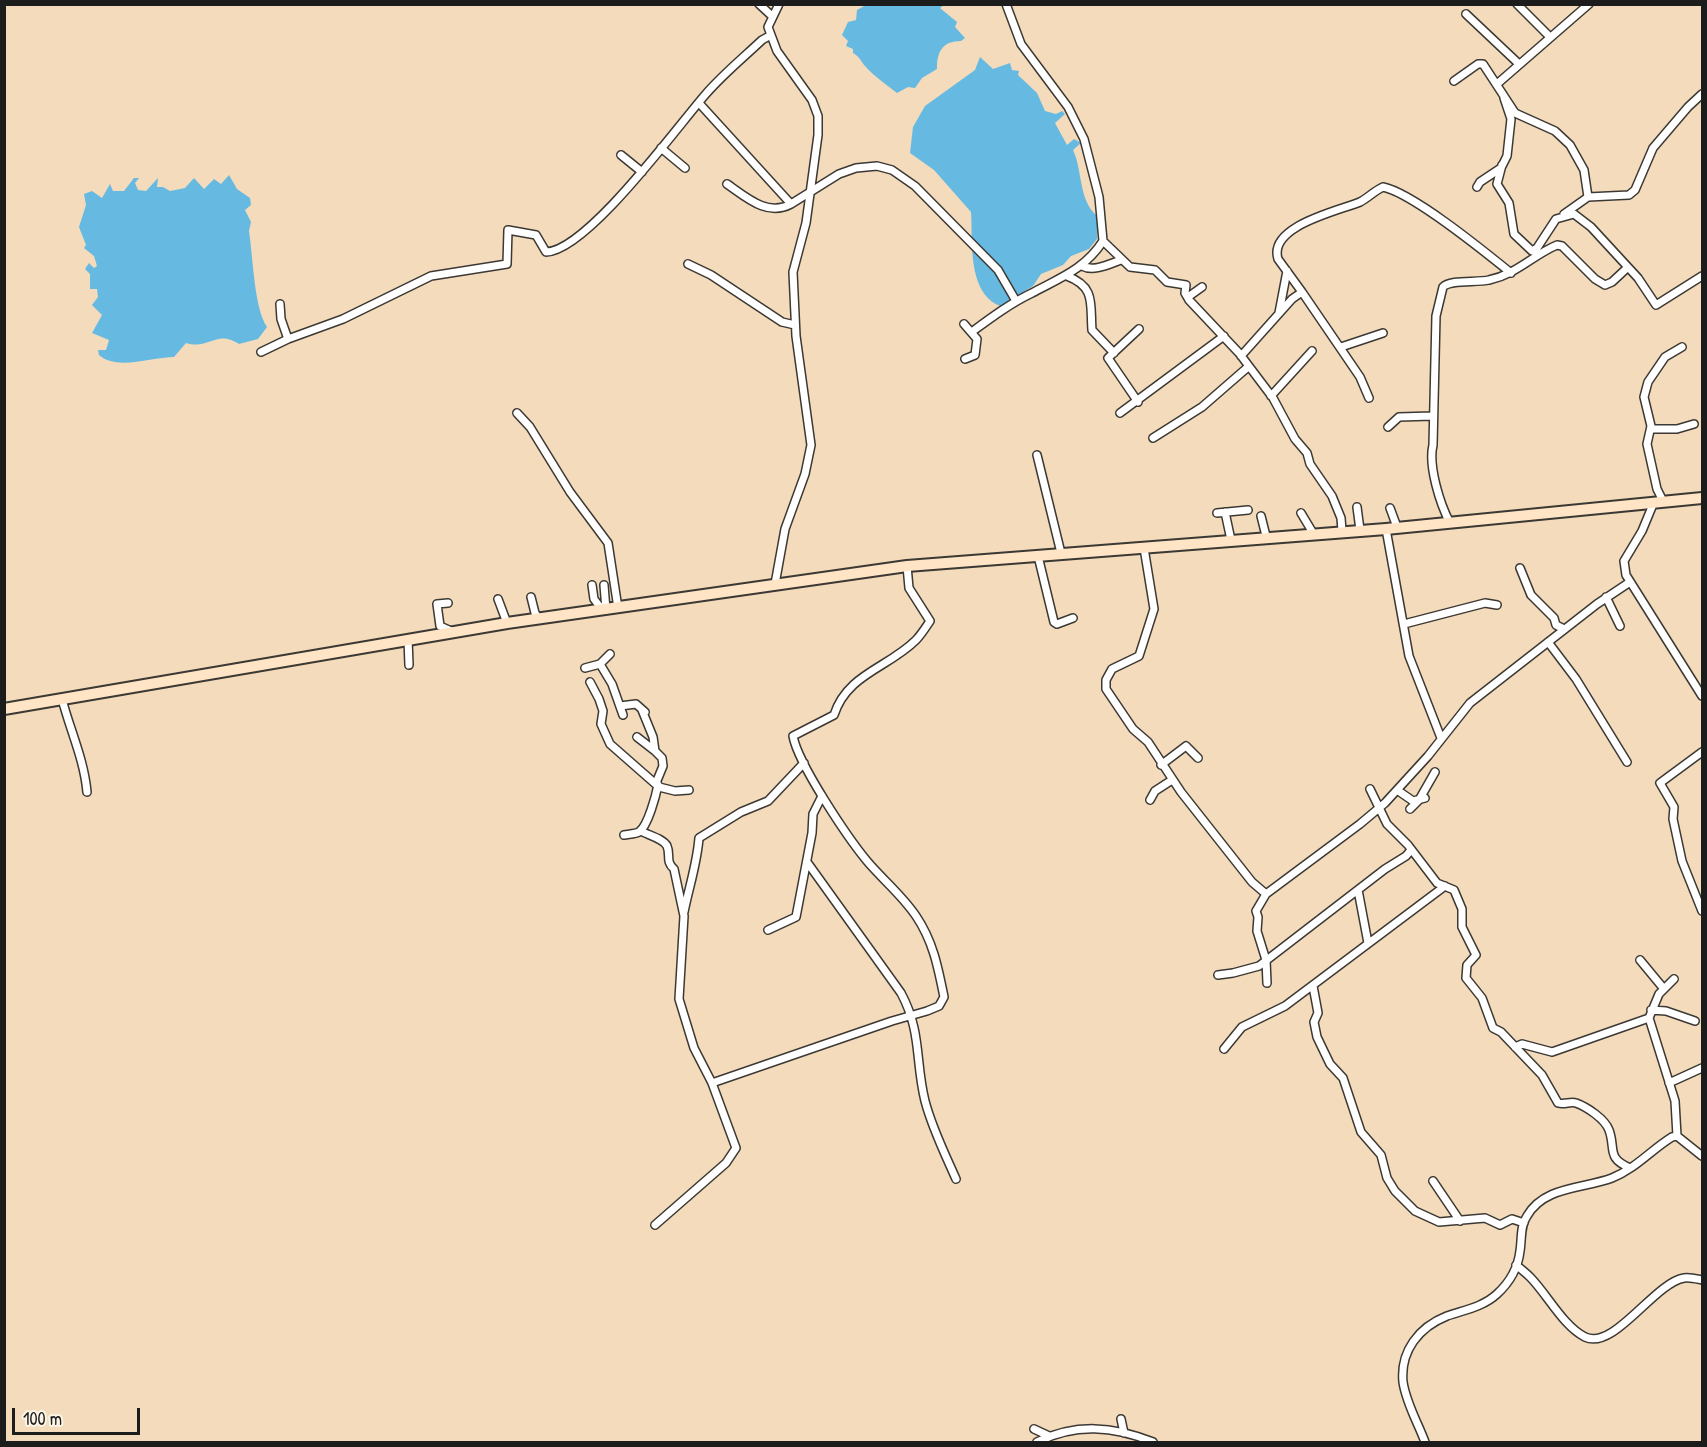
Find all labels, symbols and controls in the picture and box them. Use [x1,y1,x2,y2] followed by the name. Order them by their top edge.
[15,1396,142,1434] scale bar
[23,1406,62,1431] text: 100 m

